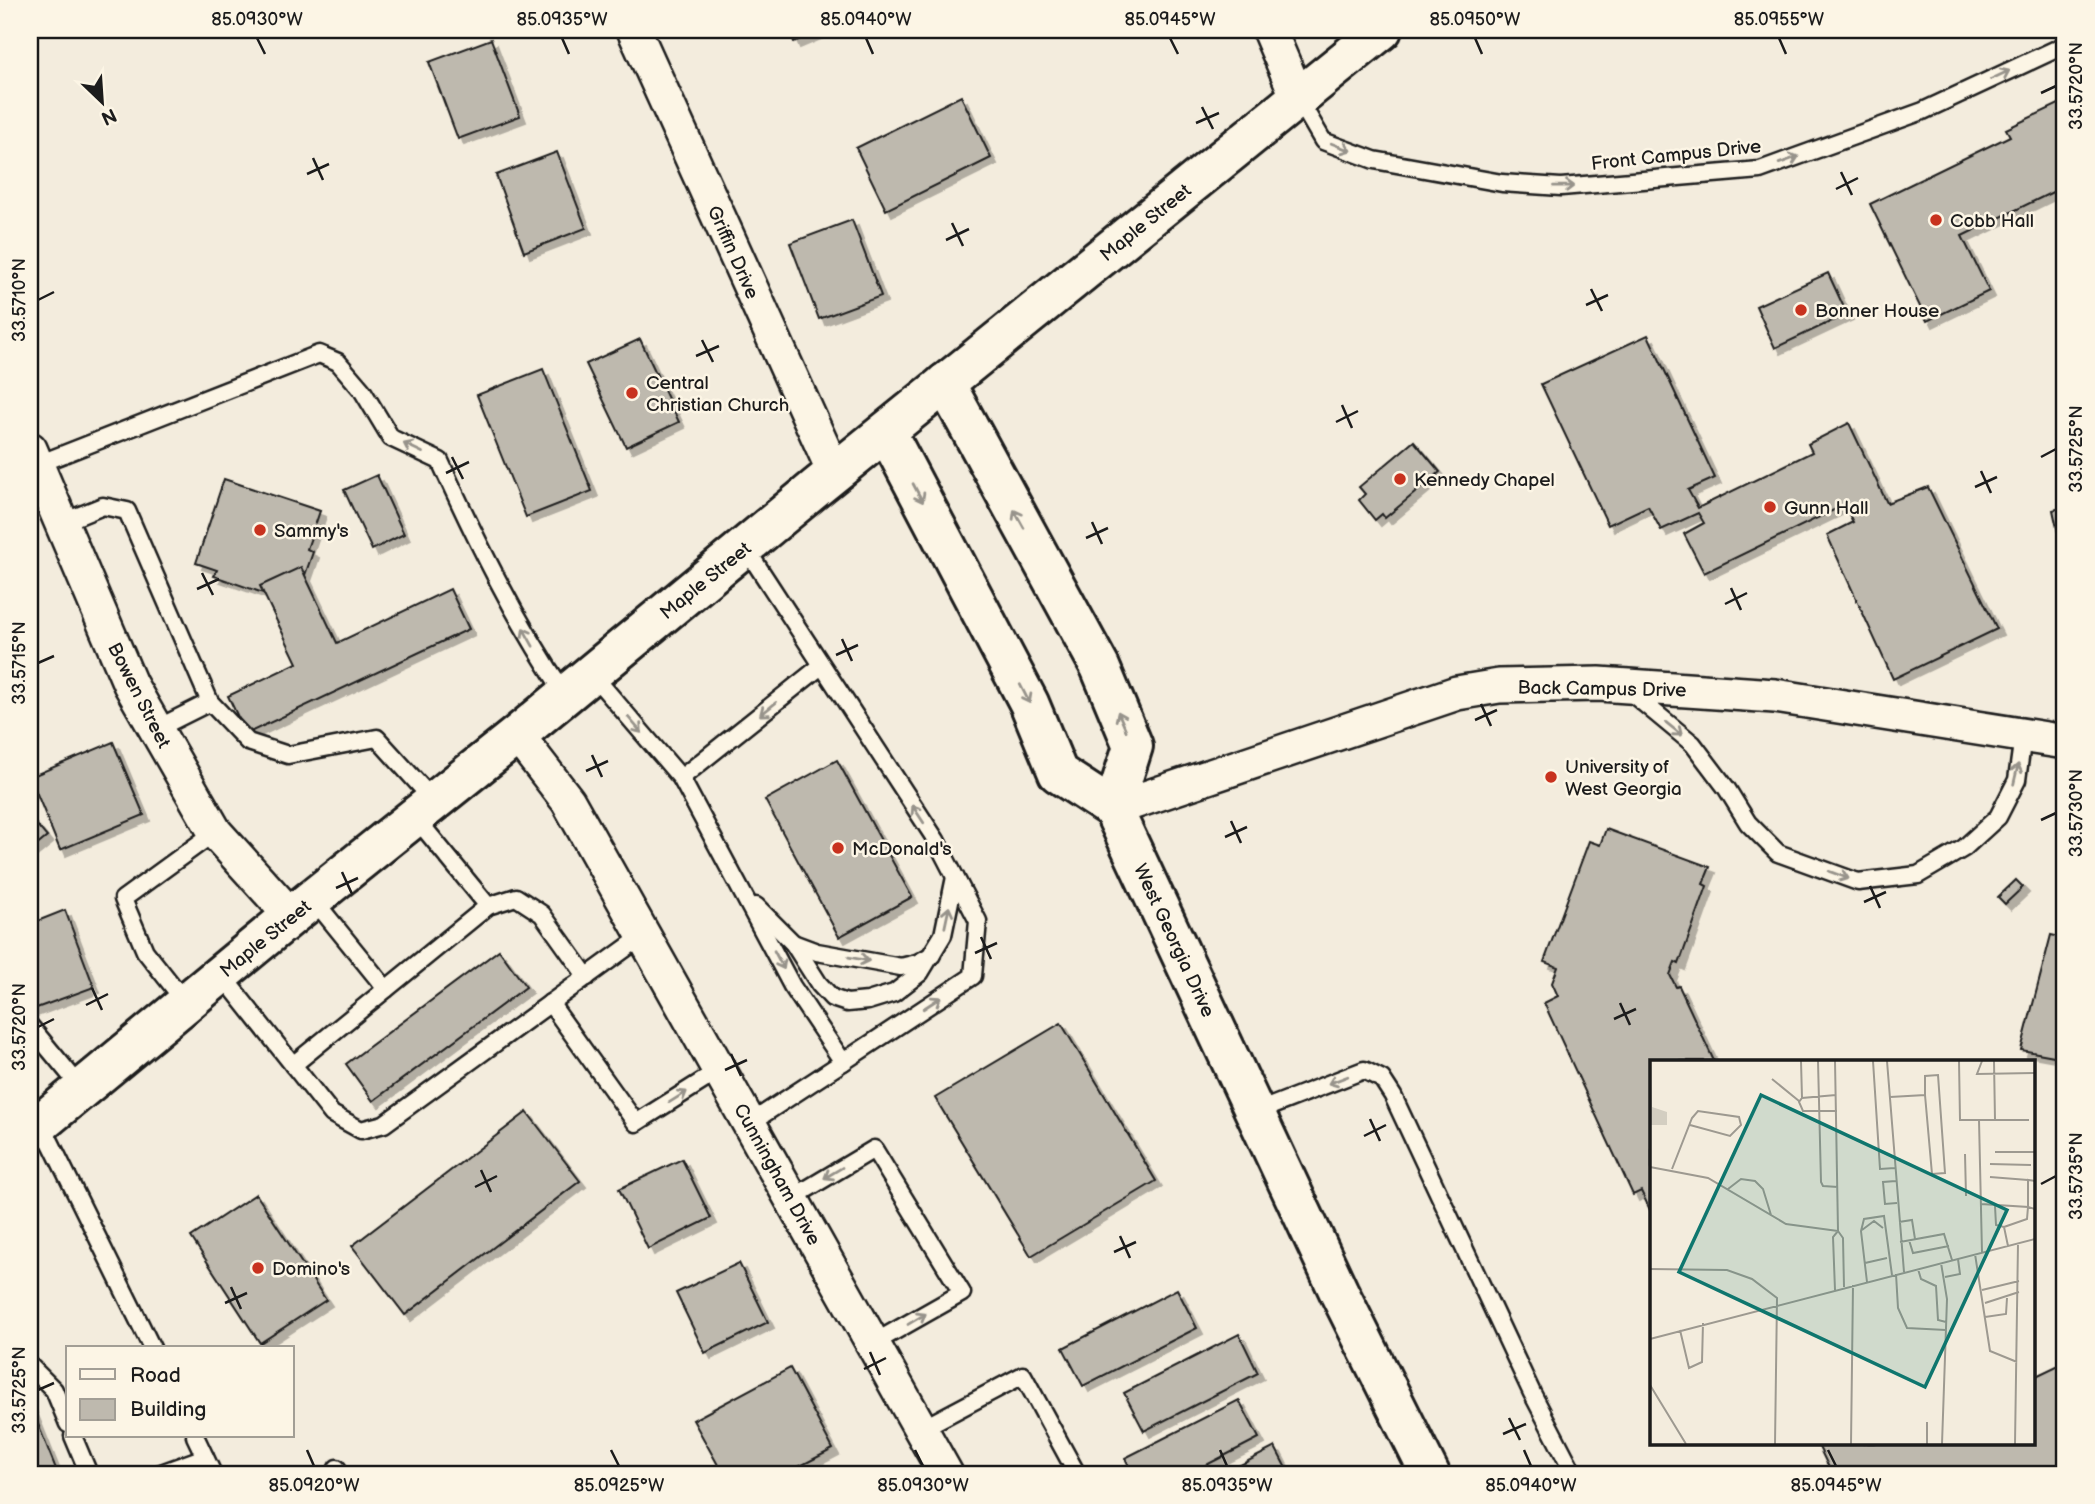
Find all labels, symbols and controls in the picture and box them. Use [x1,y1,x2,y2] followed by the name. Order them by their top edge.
[211,9,303,30] text: 85.0930°W
[516,9,608,30] text: 85.0935°W
[820,9,912,30] text: 85.0940°W
[1124,9,1216,30] text: 85.0945°W
[1430,9,1521,30] text: 85.0950°W
[1734,9,1825,30] text: 85.0955°W
[2066,42,2087,130] text: 33.5720°N
[66,66,136,136] north arrow
[1989,68,2010,81] one-way arrow
[97,103,120,129] text: N
[1590,135,1762,176] street label: Front Campus Drive
[1329,142,1351,155] one-way arrow
[1777,152,1799,165] one-way arrow
[1096,179,1196,267] street label: Maple Street
[1552,179,1575,193] one-way arrow
[702,202,763,303] street label: Griffin Drive
[1950,210,2034,233] place label: Cobb Hall
[1928,212,1944,228] marker: Cobb Hall
[9,258,30,342] text: 33.5710°N
[1815,300,1939,323] place label: Bonner House
[1793,302,1809,318] marker: Bonner House
[646,372,789,417] place label: Central Christian Church
[624,385,640,401] marker: Central Christian Church
[2066,405,2087,493] text: 33.5725°N
[403,441,424,454] one-way arrow
[1414,469,1555,492] place label: Kennedy Chapel
[1392,471,1408,487] marker: Kennedy Chapel
[912,482,926,503] one-way arrow
[1784,497,1869,520] place label: Gunn Hall
[1762,499,1778,515] marker: Gunn Hall
[1011,509,1025,530] one-way arrow
[274,520,349,543] place label: Sammy's
[252,522,268,538] marker: Sammy's
[656,537,756,625] street label: Maple Street
[9,621,30,705] text: 33.5715°N
[521,627,534,648] one-way arrow
[102,639,175,752] street label: Bowen Street
[1517,677,1687,702] street label: Back Campus Drive
[1018,683,1032,704] one-way arrow
[759,701,777,716] one-way arrow
[1115,711,1128,732] one-way arrow
[627,716,643,734] one-way arrow
[1665,721,1683,736] one-way arrow
[1565,756,1682,801] place label: University of West Georgia
[2010,763,2024,786] one-way arrow
[1543,769,1559,785] marker: University of West Georgia
[2066,769,2087,857] text: 33.5730°N
[911,804,925,824] one-way arrow
[852,838,952,861] place label: McDonald's
[830,840,846,856] marker: McDonald's
[1128,860,1219,1021] street label: West Georgia Drive
[1827,870,1849,882] one-way arrow
[216,895,316,983] street label: Maple Street
[941,906,955,929] one-way arrow
[772,949,786,970] one-way arrow
[847,953,870,966] one-way arrow
[9,983,30,1071] text: 33.5720°N
[922,996,942,1010] one-way arrow
[1650,1060,2036,1444] inset map
[1327,1075,1349,1088] one-way arrow
[668,1089,687,1104] one-way arrow
[728,1100,825,1250] street label: Cunningham Drive
[2066,1132,2087,1220] text: 33.5735°N
[824,1167,844,1181] one-way arrow
[272,1258,350,1281] place label: Domino's
[250,1260,266,1276] marker: Domino's
[907,1312,927,1326] one-way arrow
[9,1346,30,1434] text: 33.5725°N
[66,1346,294,1438] legend
[130,1363,181,1388] text: Road
[130,1397,206,1422] text: Building
[268,1475,360,1496] text: 85.0920°W
[574,1475,665,1496] text: 85.0925°W
[877,1475,969,1496] text: 85.0930°W
[1181,1475,1273,1496] text: 85.0935°W
[1485,1475,1577,1496] text: 85.0940°W
[1790,1475,1882,1496] text: 85.0945°W

